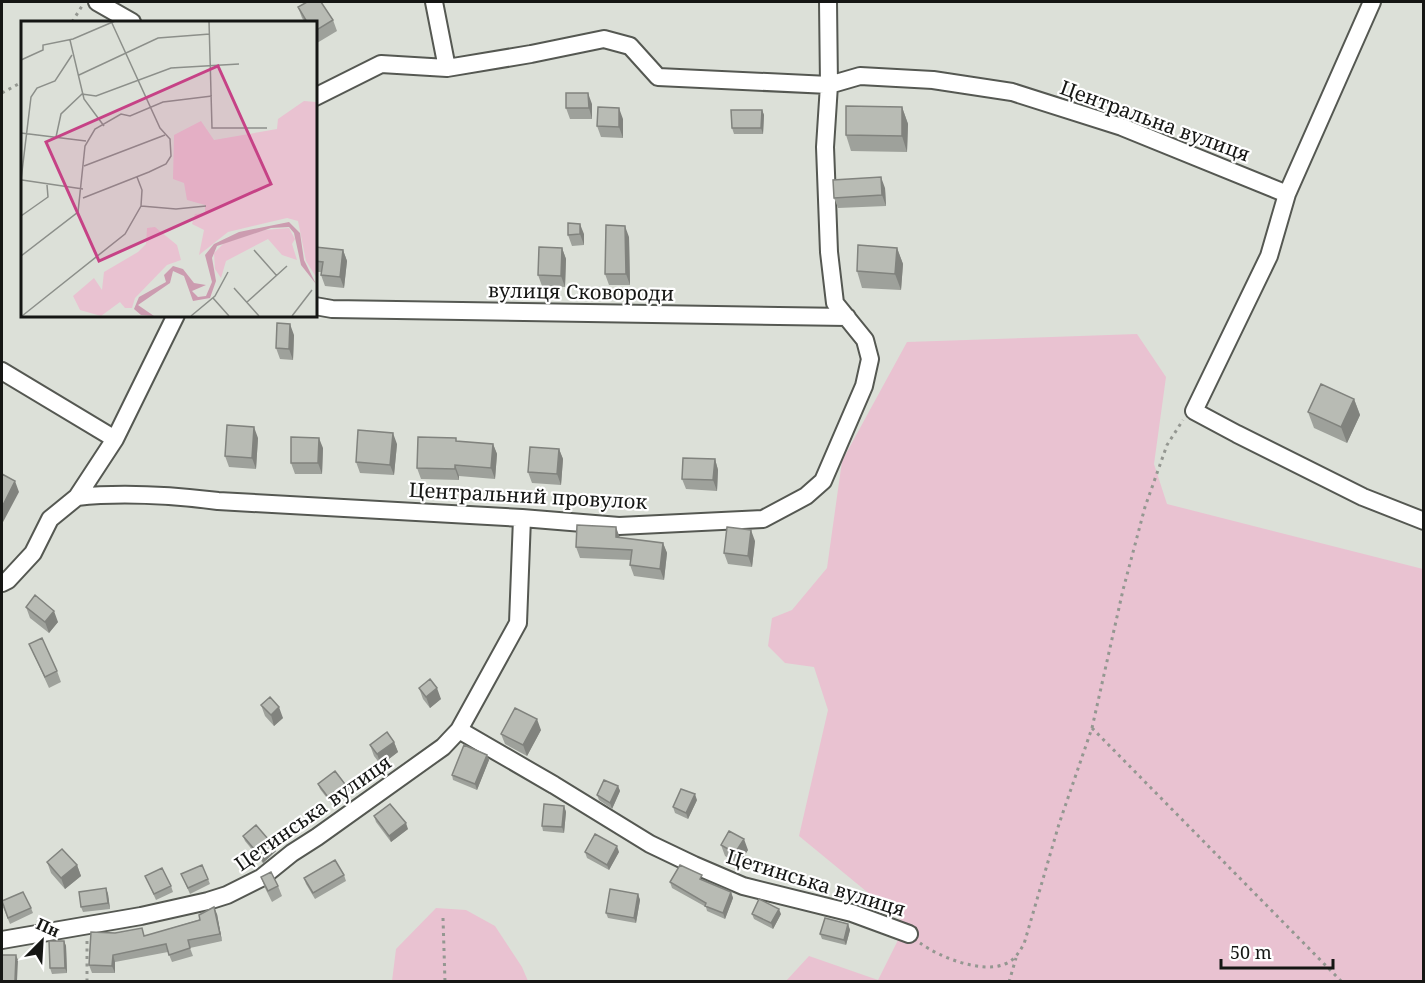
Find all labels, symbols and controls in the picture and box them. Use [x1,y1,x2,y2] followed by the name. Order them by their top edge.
[21,21,316,316] inset map
[1056,74,1254,167] street label: Центральна вулиця
[488,276,674,307] street label: вулиця Сковороди
[408,476,648,515] street label: Центральний провулок
[229,748,397,877] street label: Цетинська вулиця
[723,842,909,923] street label: Цетинська вулиця
[12,911,72,971] north arrow
[33,912,64,942] text: Пн
[1221,932,1334,970] scale bar
[1230,940,1272,964] text: 50 m

